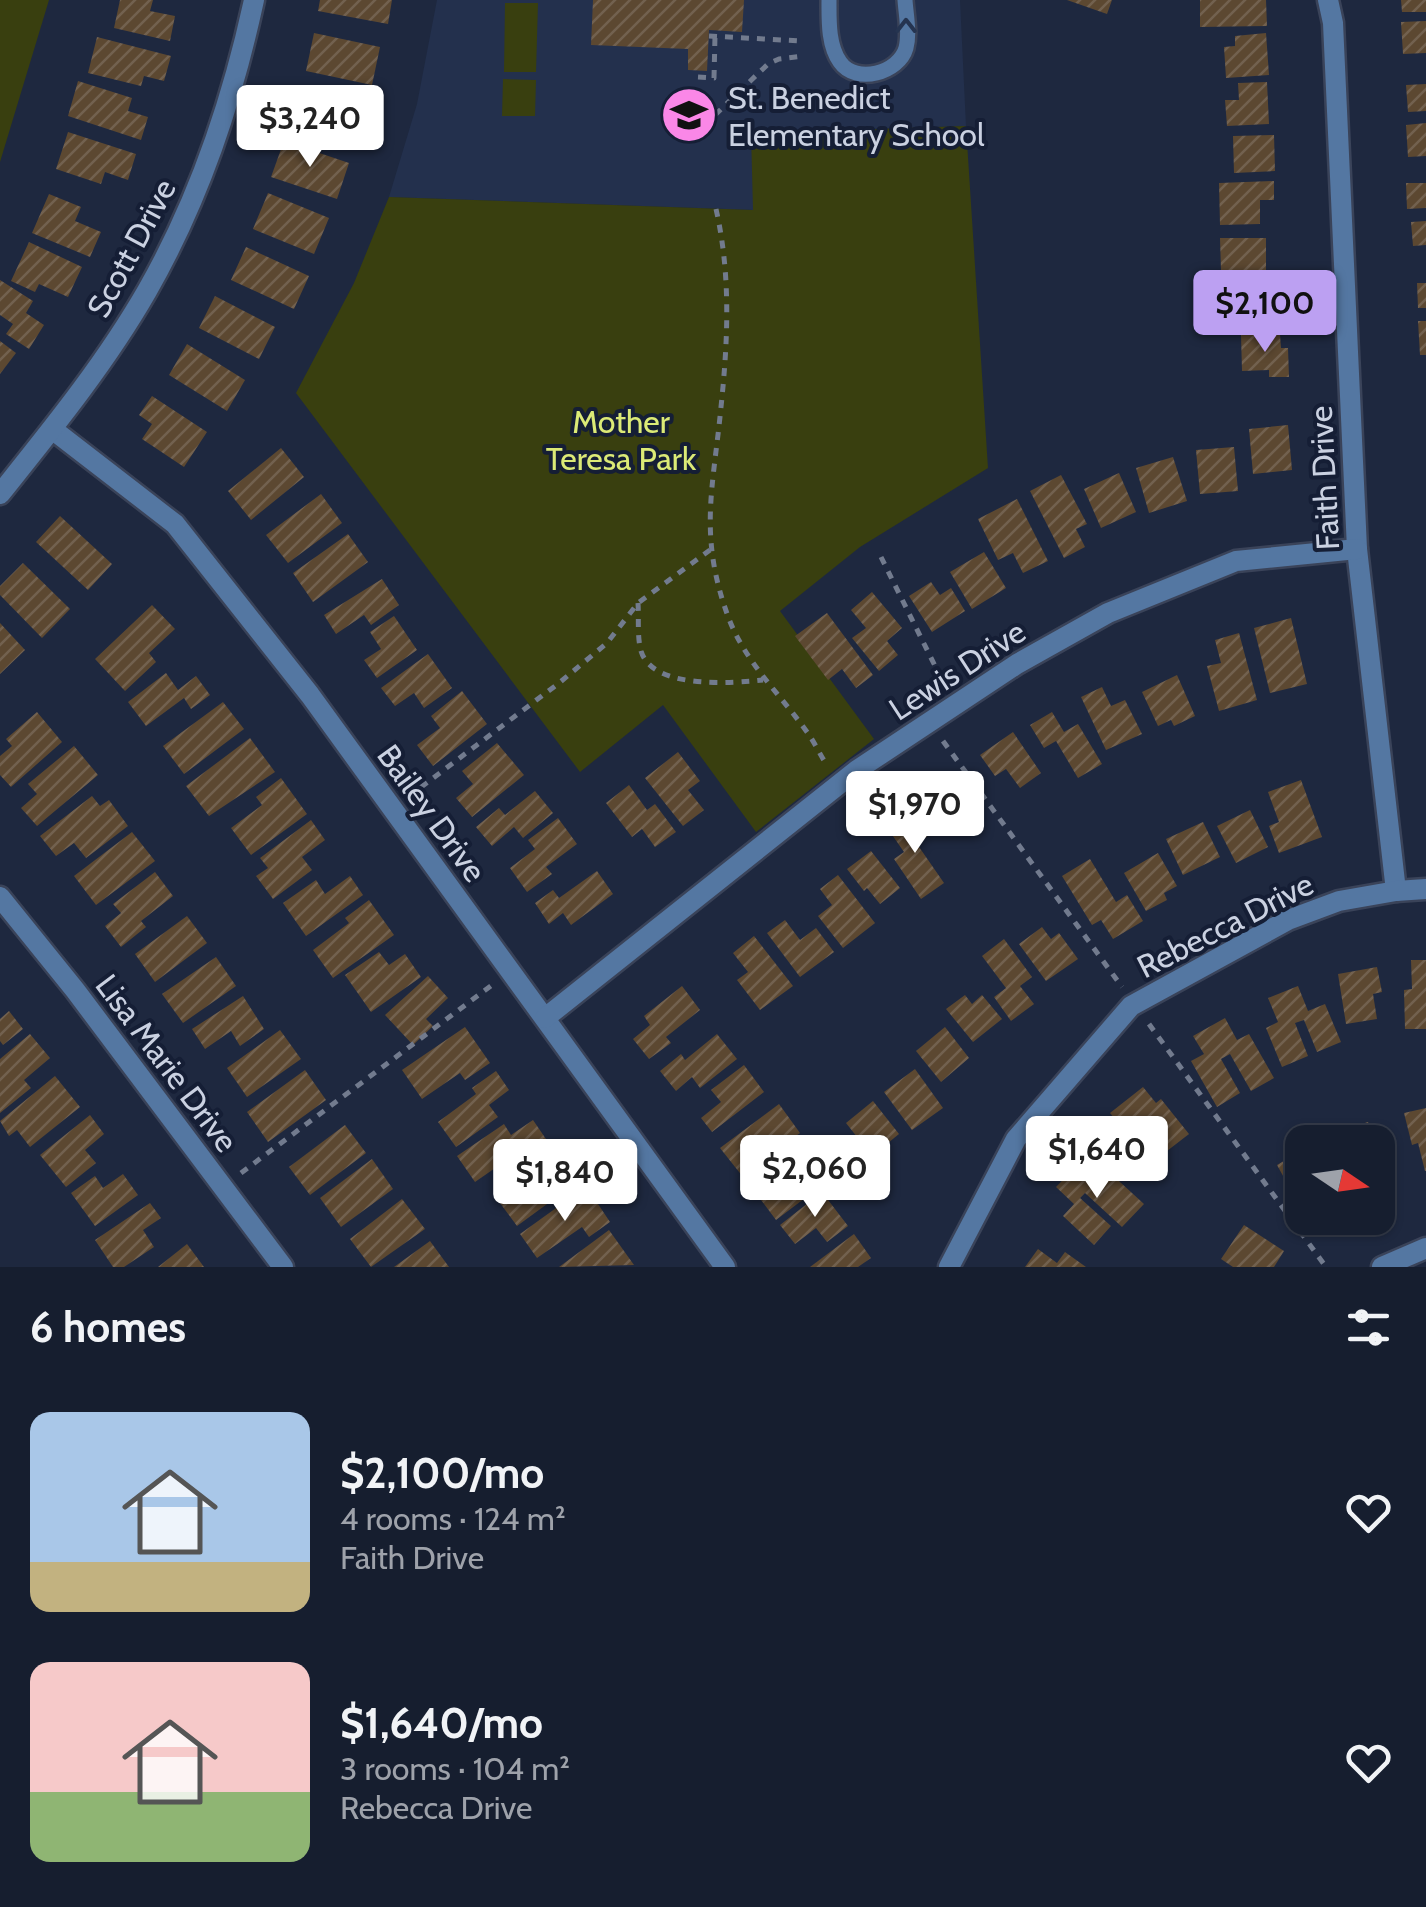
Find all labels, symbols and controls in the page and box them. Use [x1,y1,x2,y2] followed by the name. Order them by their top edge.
[895,18,917,33] one-way arrow
[728,78,985,154] place label: St. Benedict Elementary School
[229,85,391,170] pin: $3,240
[659,85,719,145] school or university icon: St. Benedict Elementary School
[259,98,361,137] text: $3,240
[78,172,184,324] street label: Scott Drive
[1184,270,1346,355] pin: $2,100
[1215,283,1315,322] text: $2,100
[546,402,697,478] park label: Mother Teresa Park
[1301,405,1347,551] street label: Faith Drive
[882,612,1032,728] street label: Lewis Drive
[369,737,495,889] street label: Bailey Drive
[834,771,996,856] pin: $1,970
[868,784,962,823] text: $1,970
[1130,864,1320,986] street label: Rebecca Drive
[88,967,246,1159] street label: Lisa Marie Drive
[1016,1116,1178,1201] pin: $1,640
[1285,1125,1395,1235] north arrow
[1285,1125,1395,1235] map controls
[1048,1129,1146,1168] text: $1,640
[734,1135,896,1220] pin: $2,060
[484,1139,646,1224] pin: $1,840
[762,1148,868,1187] text: $2,060
[515,1152,615,1191] text: $1,840
[1341,1300,1396,1355] icon: filters
[30,1301,186,1353] text: 6 homes
[340,1447,544,1499] text: $2,100/mo
[110,1452,230,1572] icon: home
[1341,1485,1396,1540] icon: heart
[340,1499,566,1538] text: 4 rooms · 124 m²
[340,1538,484,1577] text: Faith Drive
[340,1697,543,1749] text: $1,640/mo
[110,1702,230,1822] icon: home
[1341,1735,1396,1790] icon: heart
[340,1749,570,1788] text: 3 rooms · 104 m²
[340,1788,532,1827] text: Rebecca Drive

